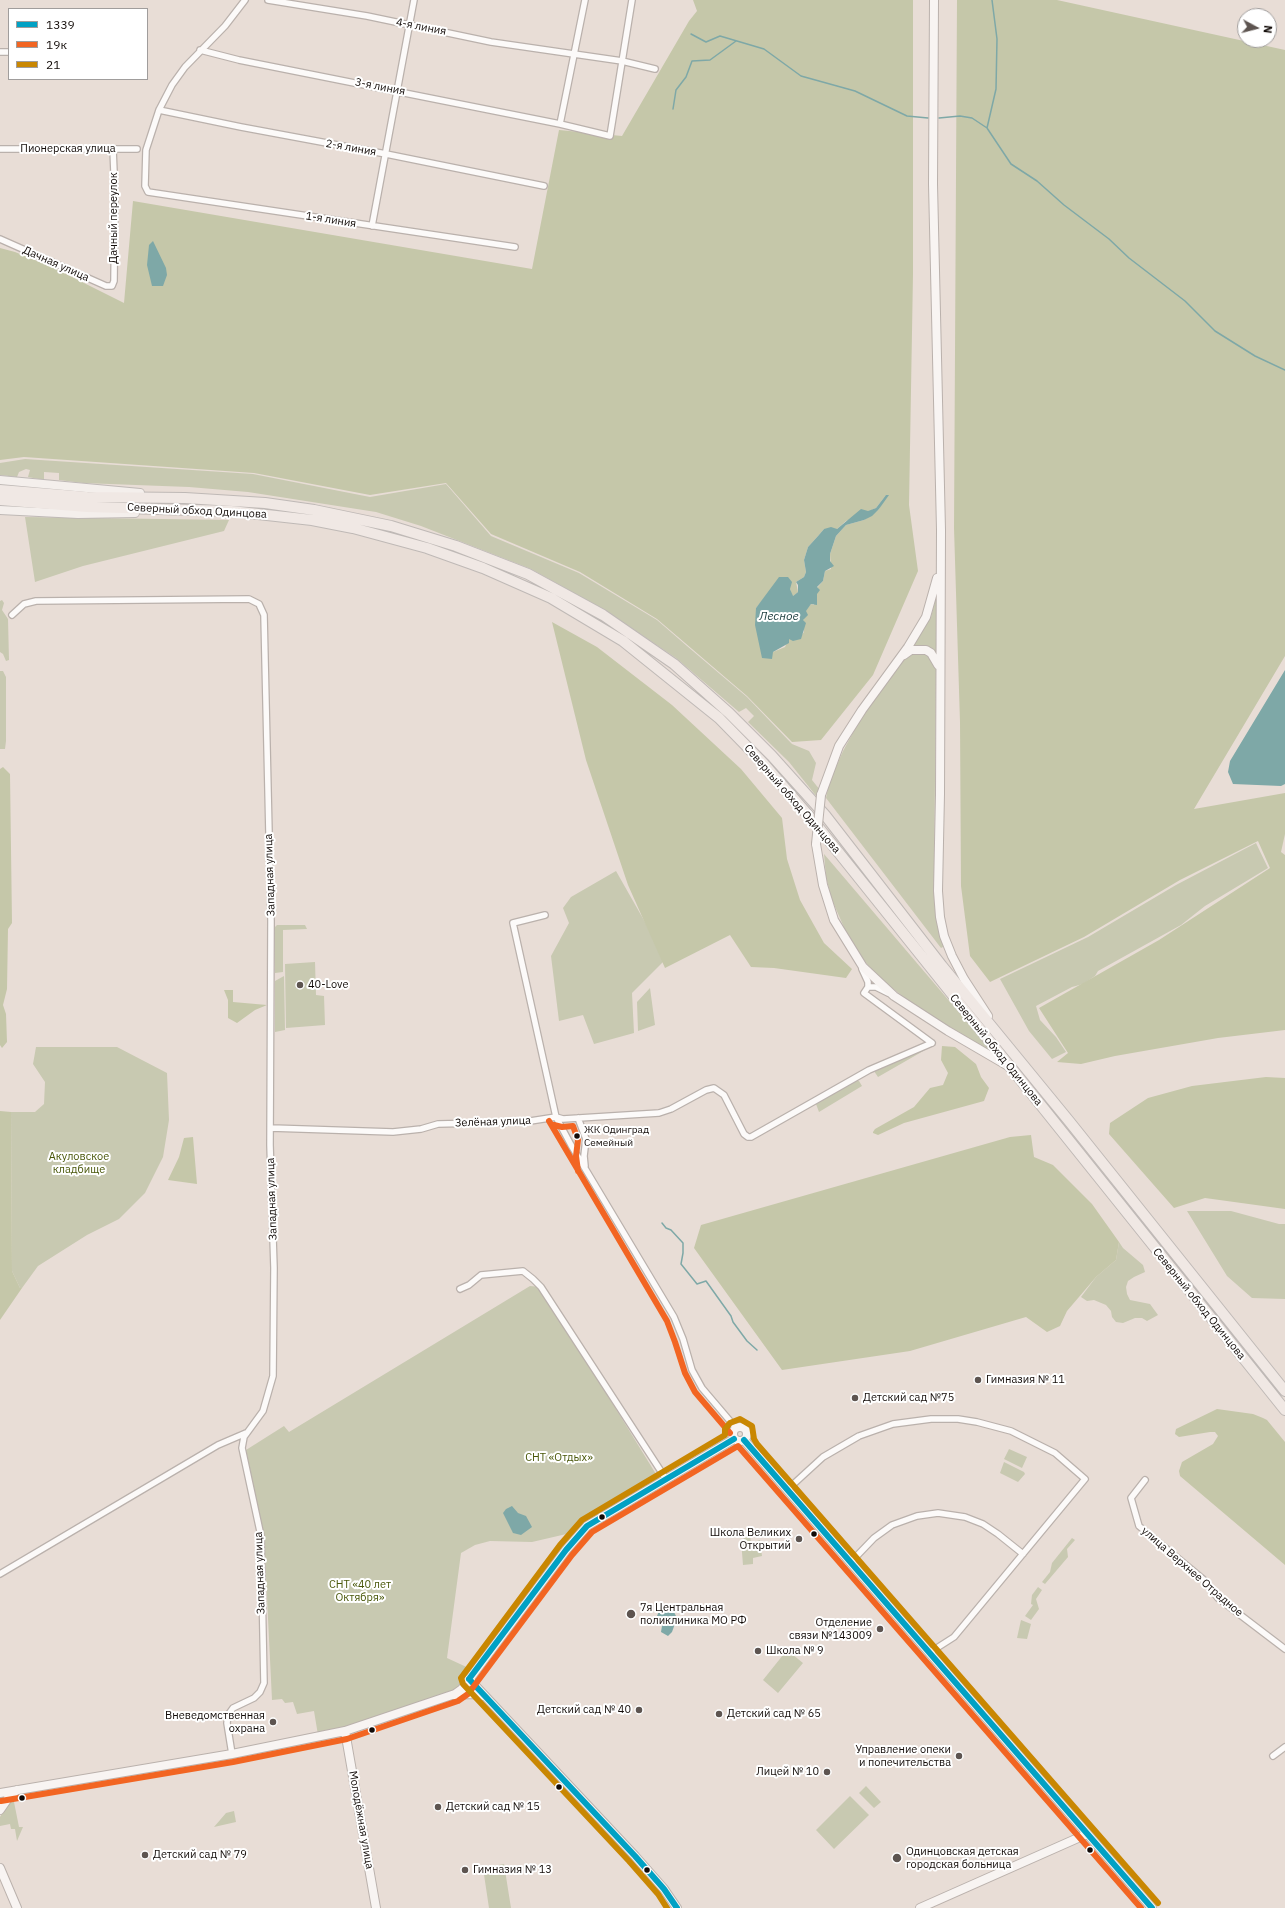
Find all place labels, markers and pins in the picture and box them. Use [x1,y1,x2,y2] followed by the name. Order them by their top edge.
[308,978,348,992] place label: 40-Love
[295,980,305,990] marker: 40-Love
[584,1124,649,1148] place label: ЖК Одинград Семейный
[572,1131,582,1141] marker: ЖК Одинград Семейный
[986,1373,1065,1387] place label: Гимназия № 11
[973,1375,983,1385] marker: Гимназия № 11
[863,1391,954,1405] place label: Детский сад №75
[850,1393,860,1403] marker: Детский сад №75
[597,1512,607,1522] unlabelled marker
[710,1526,791,1552] place label: Школа Великих Открытий
[809,1529,819,1539] unlabelled marker
[794,1534,804,1544] marker: Школа Великих Открытий
[640,1601,746,1627] place label: 7я Центральная поликлиника МО РФ
[625,1608,637,1620] marker: 7я Центральная поликлиника МО РФ
[789,1616,872,1642] place label: Отделение связи №143009
[875,1624,885,1634] marker: Отделение связи №143009
[766,1644,824,1658] place label: Школа № 9
[753,1646,763,1656] marker: Школа № 9
[537,1703,631,1717] place label: Детский сад № 40
[634,1705,644,1715] marker: Детский сад № 40
[727,1707,821,1721] place label: Детский сад № 65
[165,1709,265,1735] place label: Вневедомственная охрана
[714,1709,724,1719] marker: Детский сад № 65
[268,1717,278,1727] marker: Вневедомственная охрана
[367,1725,377,1735] unlabelled marker
[855,1743,951,1769] place label: Управление опеки и попечительства
[954,1751,964,1761] marker: Управление опеки и попечительства
[756,1765,819,1779] place label: Лицей № 10
[822,1767,832,1777] marker: Лицей № 10
[554,1782,564,1792] unlabelled marker
[17,1793,27,1803] unlabelled marker
[446,1800,540,1814] place label: Детский сад № 15
[433,1802,443,1812] marker: Детский сад № 15
[906,1845,1019,1871] place label: Одинцовская детская городская больница
[1085,1845,1095,1855] unlabelled marker
[153,1848,247,1862] place label: Детский сад № 79
[140,1850,150,1860] marker: Детский сад № 79
[891,1852,903,1864] marker: Одинцовская детская городская больница
[473,1863,552,1877] place label: Гимназия № 13
[460,1865,470,1875] marker: Гимназия № 13
[642,1865,652,1875] unlabelled marker

